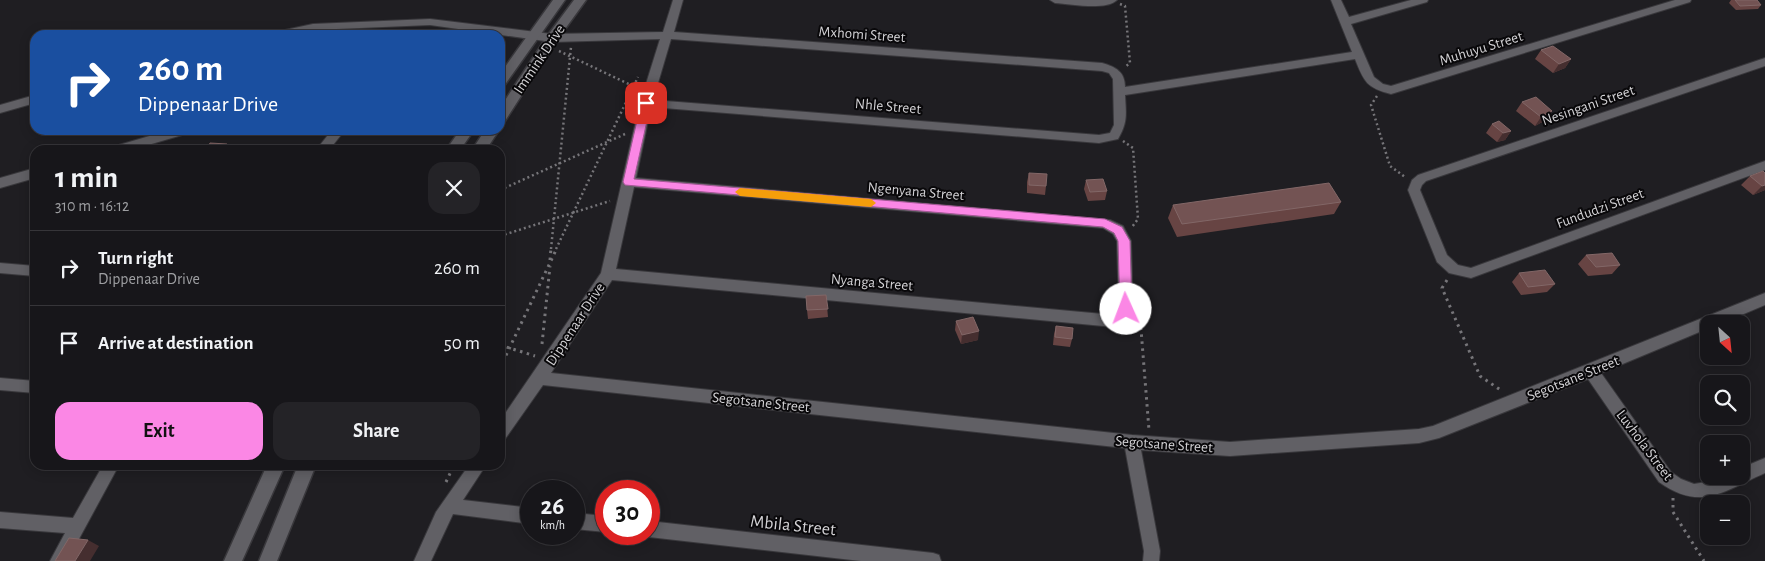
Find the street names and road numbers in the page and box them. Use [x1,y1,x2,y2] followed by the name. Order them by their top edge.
[511,22,568,96] street label: Immink Drive
[818,24,906,45] street label: Mxhomi Street
[1438,29,1525,68] street label: Muhuyu Street
[1540,83,1637,128] street label: Nesingani Street
[854,96,922,117] street label: Nhle Street
[867,180,965,203] street label: Ngenyana Street
[1554,186,1646,231] street label: Fundudzi Street
[830,271,914,294] street label: Nyanga Street
[543,280,608,368] street label: Dippenaar Drive
[1525,353,1622,404] street label: Segotsane Street
[712,390,811,415] street label: Segotsane Street
[1613,407,1676,483] street label: Luvhola Street
[1115,434,1213,455] street label: Segotsane Street
[749,513,837,539] street label: Mbila Street

